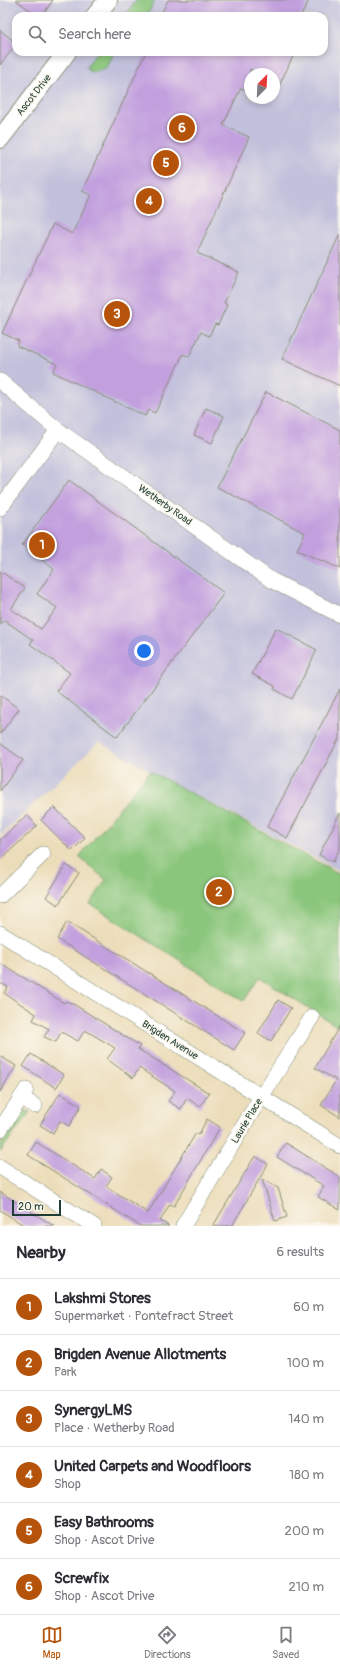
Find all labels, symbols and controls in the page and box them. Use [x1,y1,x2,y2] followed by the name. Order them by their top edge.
[12,12,328,56] search box
[26,23,48,45] icon: search
[58,25,131,44] text: Search here
[244,68,280,104] north arrow
[14,72,54,118] street label: Ascot Drive
[169,113,195,143] pin: 6
[153,148,179,178] pin: 5
[136,186,162,216] pin: 4
[104,299,130,329] pin: 3
[136,482,194,528] street label: Wetherby Road
[29,530,55,560] pin: 1
[134,641,154,661] your location
[206,877,232,907] pin: 2
[140,1018,201,1062] street label: Brigden Avenue
[229,1096,265,1146] street label: Laurie Place
[12,1198,61,1217] scale bar
[18,1200,44,1213] text: 20 m
[16,1242,65,1263] text: Nearby
[277,1244,324,1260] text: 6 results
[54,1289,151,1308] text: Lakshmi Stores
[26,1299,32,1315] text: 1
[293,1299,324,1315] text: 60 m
[54,1308,233,1324] text: Supermarket · Pontefract Street
[54,1345,226,1364] text: Brigden Avenue Allotments
[25,1355,33,1371] text: 2
[287,1355,324,1371] text: 100 m
[54,1364,77,1380] text: Park
[54,1401,132,1420] text: SynergyLMS
[25,1411,33,1427] text: 3
[288,1411,324,1427] text: 140 m
[54,1420,175,1436] text: Place · Wetherby Road
[54,1457,251,1476] text: United Carpets and Woodfloors
[25,1467,33,1483] text: 4
[289,1467,324,1483] text: 180 m
[54,1476,81,1492] text: Shop
[54,1513,154,1532] text: Easy Bathrooms
[25,1523,33,1539] text: 5
[285,1523,324,1539] text: 200 m
[54,1532,154,1548] text: Shop · Ascot Drive
[54,1569,109,1588] text: Screwfix
[25,1579,33,1595] text: 6
[288,1579,324,1595] text: 210 m
[54,1588,154,1604] text: Shop · Ascot Drive
[41,1624,63,1661] tab: Map
[144,1624,191,1661] tab: Directions
[272,1624,299,1661] tab: Saved

